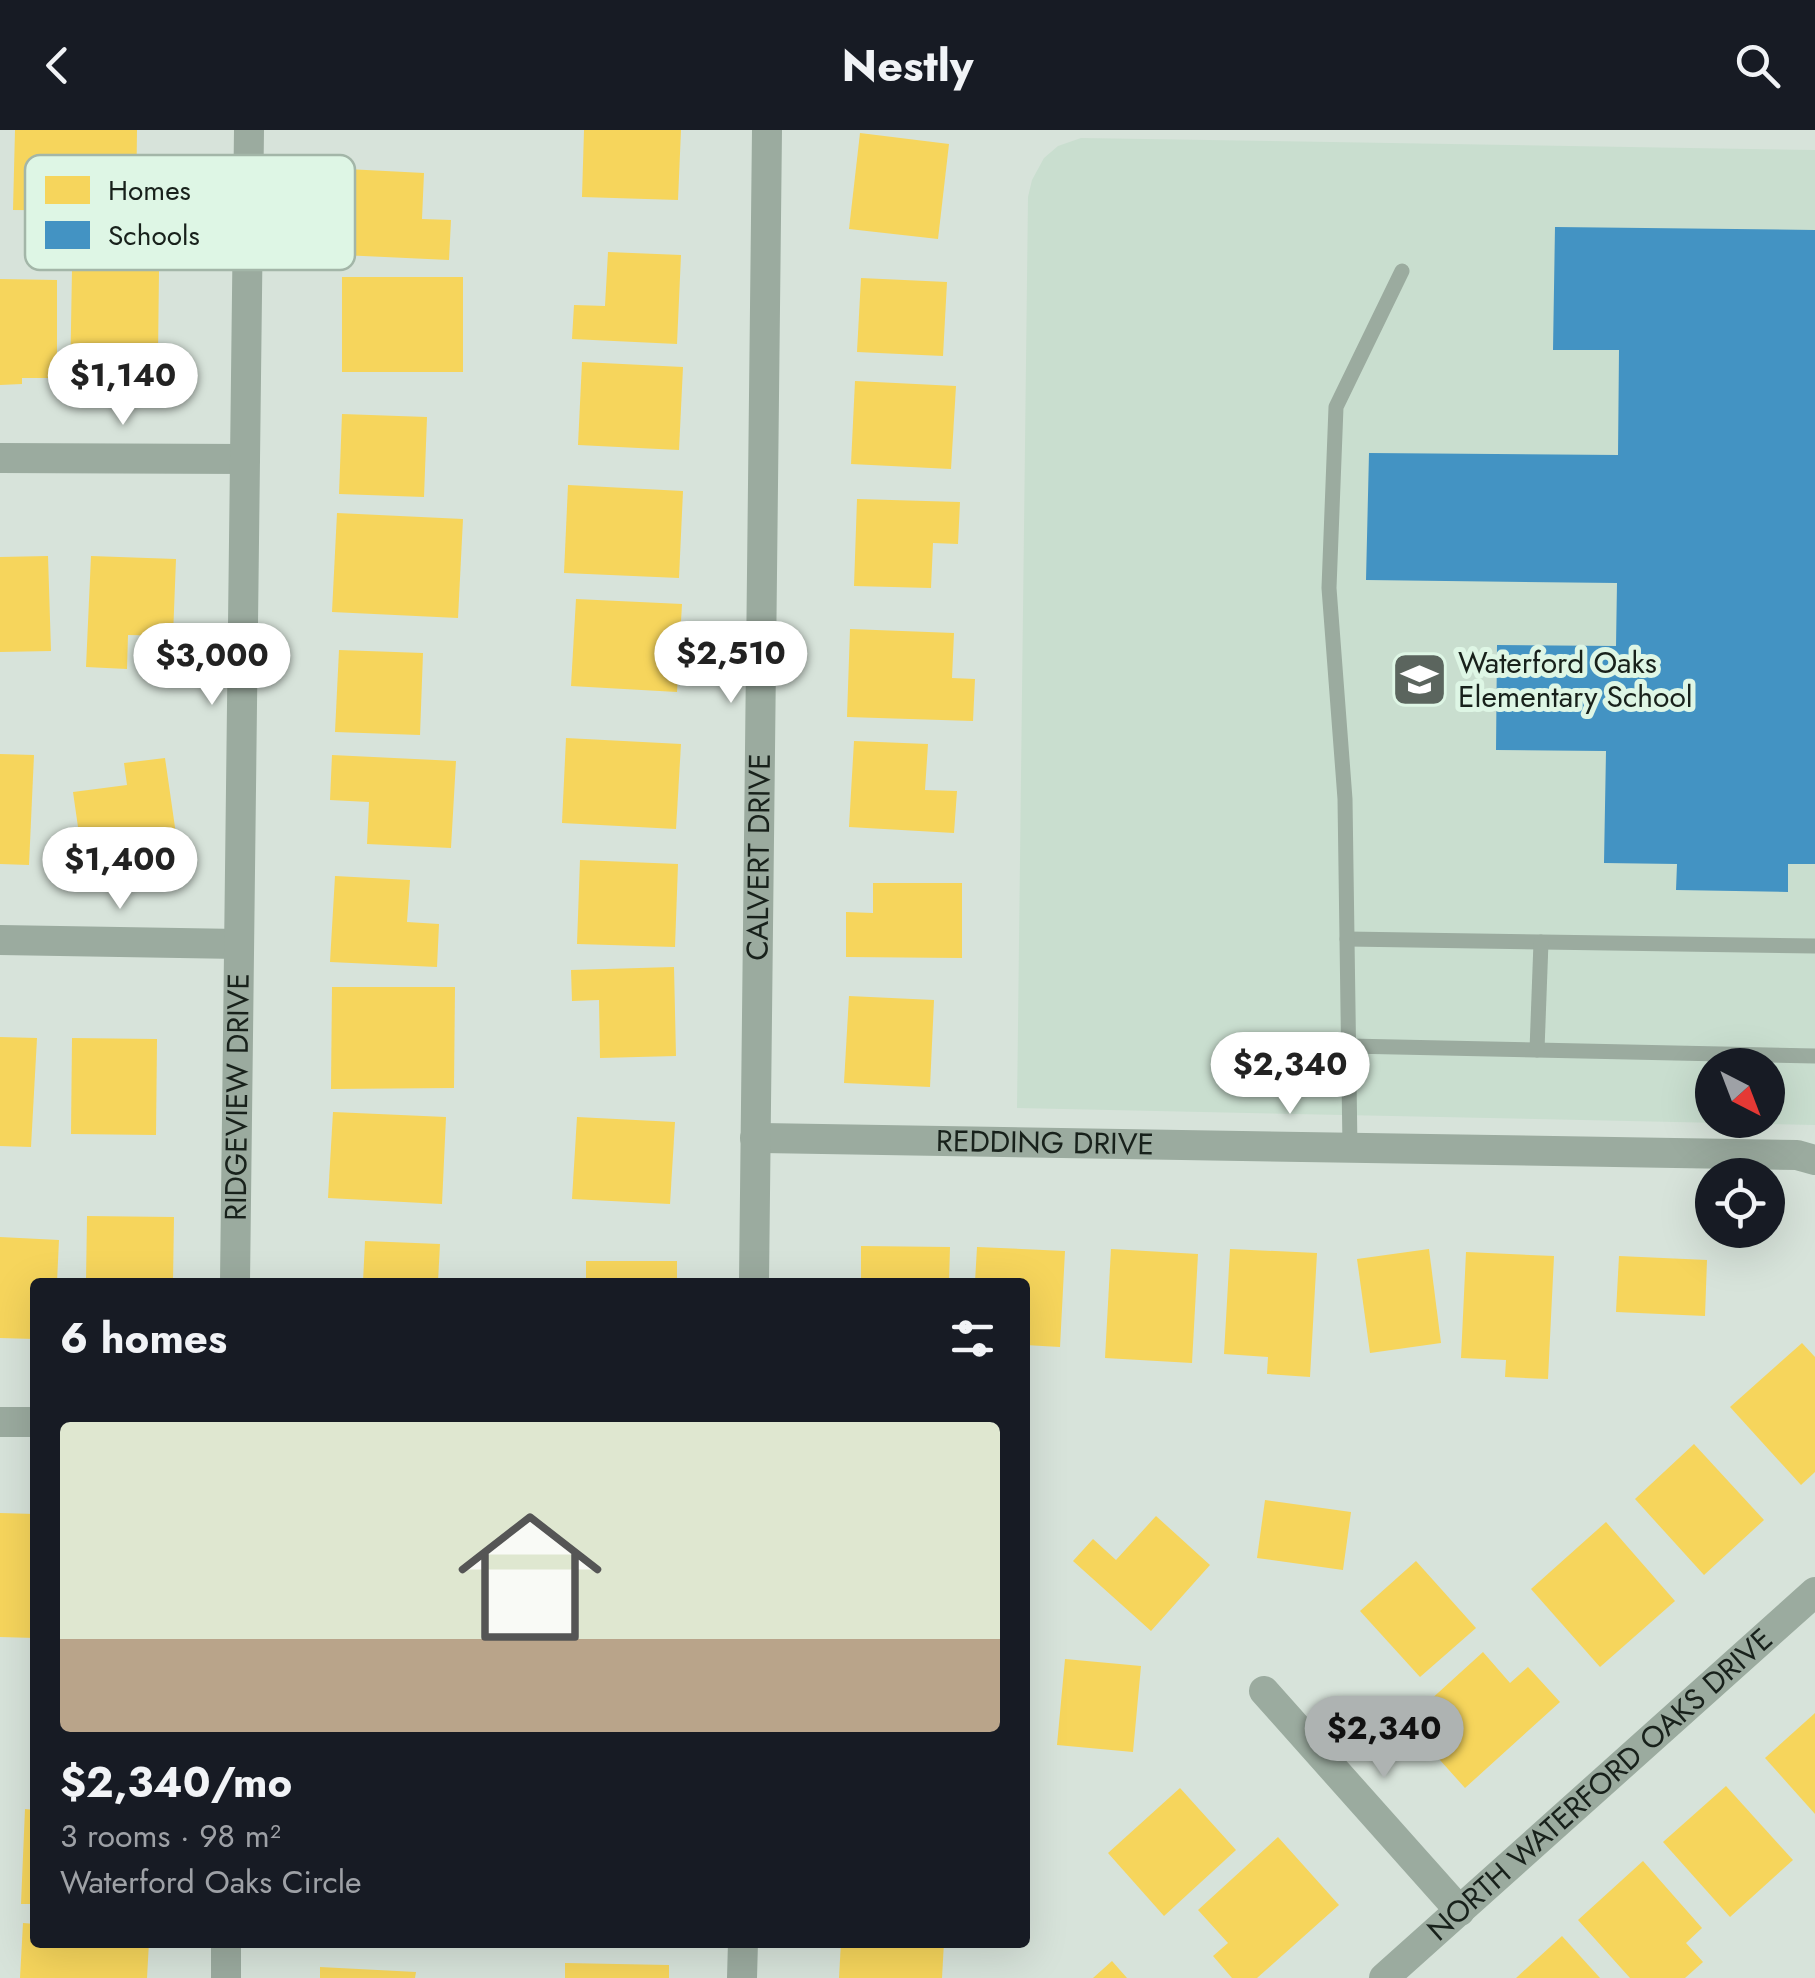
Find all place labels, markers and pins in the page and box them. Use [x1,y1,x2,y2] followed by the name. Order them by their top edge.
[42,343,204,428] pin: $1,140
[650,621,812,706] pin: $2,510
[131,623,293,708] pin: $3,000
[1458,641,1693,718] place label: Waterford Oaks Elementary School
[1389,650,1449,710] school or university icon: Waterford Oaks Elementary School
[39,827,201,912] pin: $1,400
[1209,1032,1371,1117] pin: $2,340
[1303,1696,1465,1781] pin: $2,340

